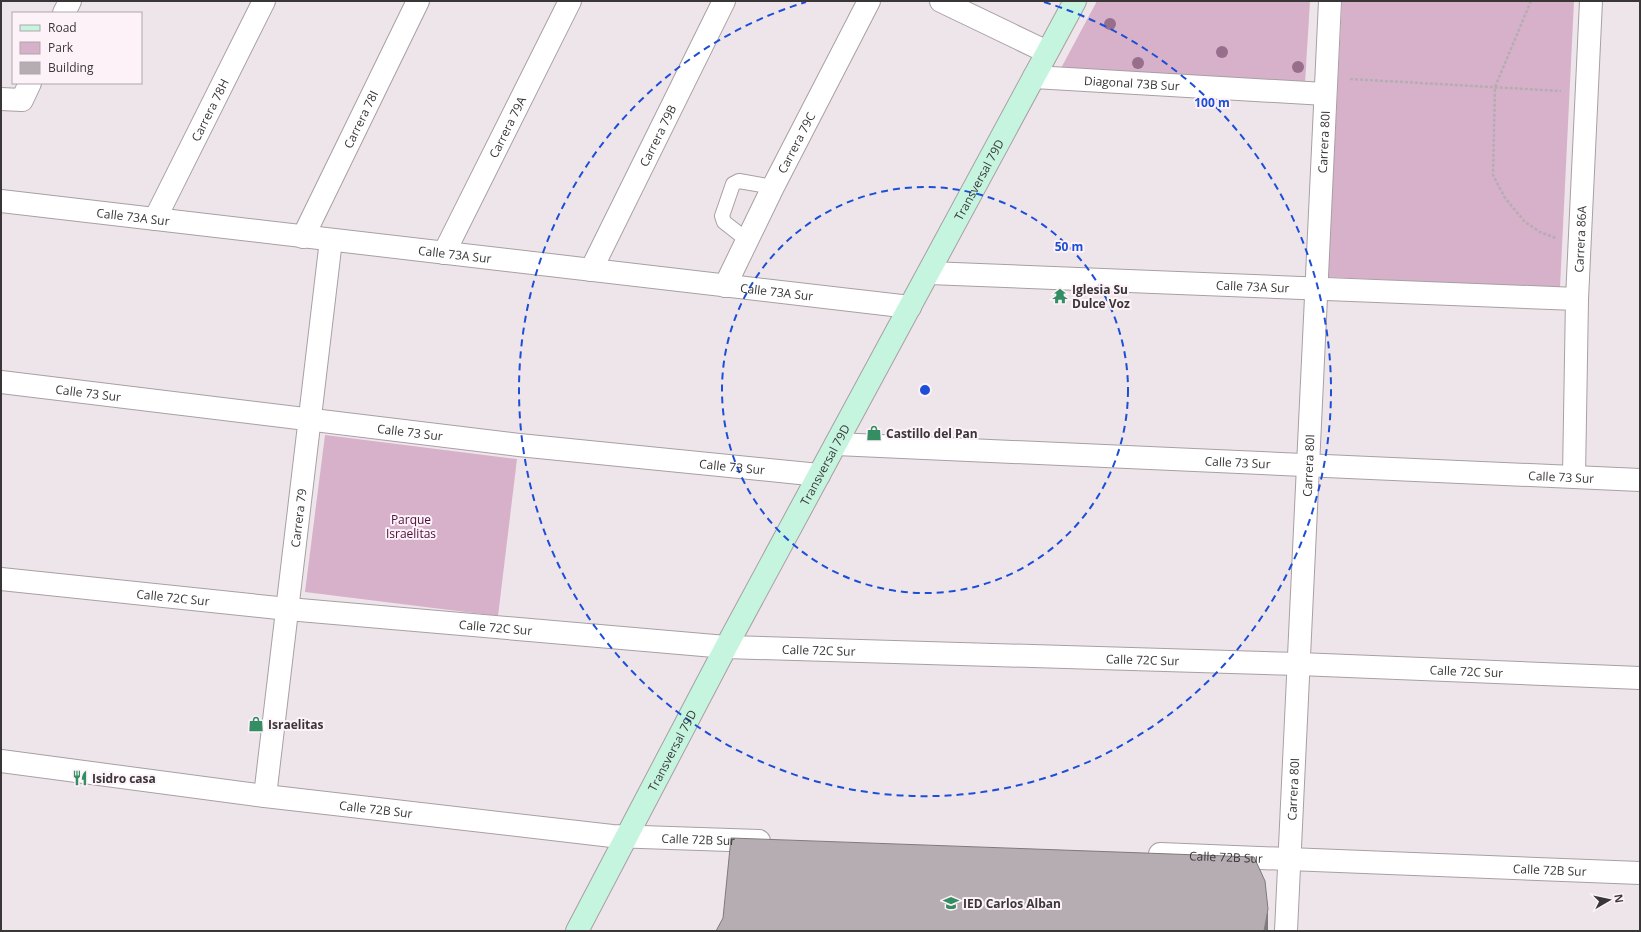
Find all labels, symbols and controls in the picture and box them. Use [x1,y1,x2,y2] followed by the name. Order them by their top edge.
[12,12,142,84] legend
[48,19,77,36] text: Road
[48,39,74,56] text: Park
[48,59,94,76] text: Building
[1083,71,1180,94] street label: Diagonal 73B Sur
[187,76,232,144] street label: Carrera 78H
[339,87,382,151] street label: Carrera 78I
[485,93,530,161] street label: Carrera 79A
[1194,94,1230,111] text: 100 m
[635,102,680,169] street label: Carrera 79B
[773,109,819,176] street label: Carrera 79C
[1313,110,1333,174] street label: Carrera 80I
[950,136,1007,223] street label: Transversal 79D
[96,204,171,229] street label: Calle 73A Sur
[1570,205,1590,273] street label: Carrera 86A
[1055,238,1083,255] text: 50 m
[417,241,493,267] street label: Calle 73A Sur
[1216,276,1290,296] street label: Calle 73A Sur
[739,279,814,304] street label: Calle 73A Sur
[1072,281,1130,312] place label: Iglesia Su Dulce Voz
[1051,287,1069,305] temple icon: Iglesia Su Dulce Voz
[55,380,122,405] street label: Calle 73 Sur
[918,383,932,397] centre of rings
[376,419,444,444] street label: Calle 73 Sur
[796,421,853,508] street label: Transversal 79D
[865,424,883,442] shop icon: Castillo del Pan
[886,425,978,442] place label: Castillo del Pan
[1298,434,1318,497] street label: Carrera 80I
[1204,452,1271,472] street label: Calle 73 Sur
[698,455,766,478] street label: Calle 73 Sur
[1528,467,1595,486] street label: Calle 73 Sur
[286,487,310,548] street label: Carrera 79
[386,511,436,542] park label: Parque Israelitas
[136,585,211,609] street label: Calle 72C Sur
[458,615,533,639] street label: Calle 72C Sur
[782,640,856,659] street label: Calle 72C Sur
[1106,650,1180,669] street label: Calle 72C Sur
[1429,661,1504,681] street label: Calle 72C Sur
[643,707,700,794] street label: Transversal 79D
[247,715,265,733] shop icon: Israelitas
[268,716,324,733] place label: Israelitas
[1283,757,1303,821] street label: Carrera 80I
[71,769,89,787] restaurant icon: Isidro casa
[92,770,156,787] place label: Isidro casa
[338,796,414,821] street label: Calle 72B Sur
[661,829,736,849] street label: Calle 72B Sur
[1189,847,1263,867] street label: Calle 72B Sur
[1513,859,1587,879] street label: Calle 72B Sur
[1589,880,1629,920] north arrow
[1611,893,1627,904] text: N
[942,894,960,912] school or university icon: IED Carlos Alban
[963,895,1061,912] place label: IED Carlos Alban

